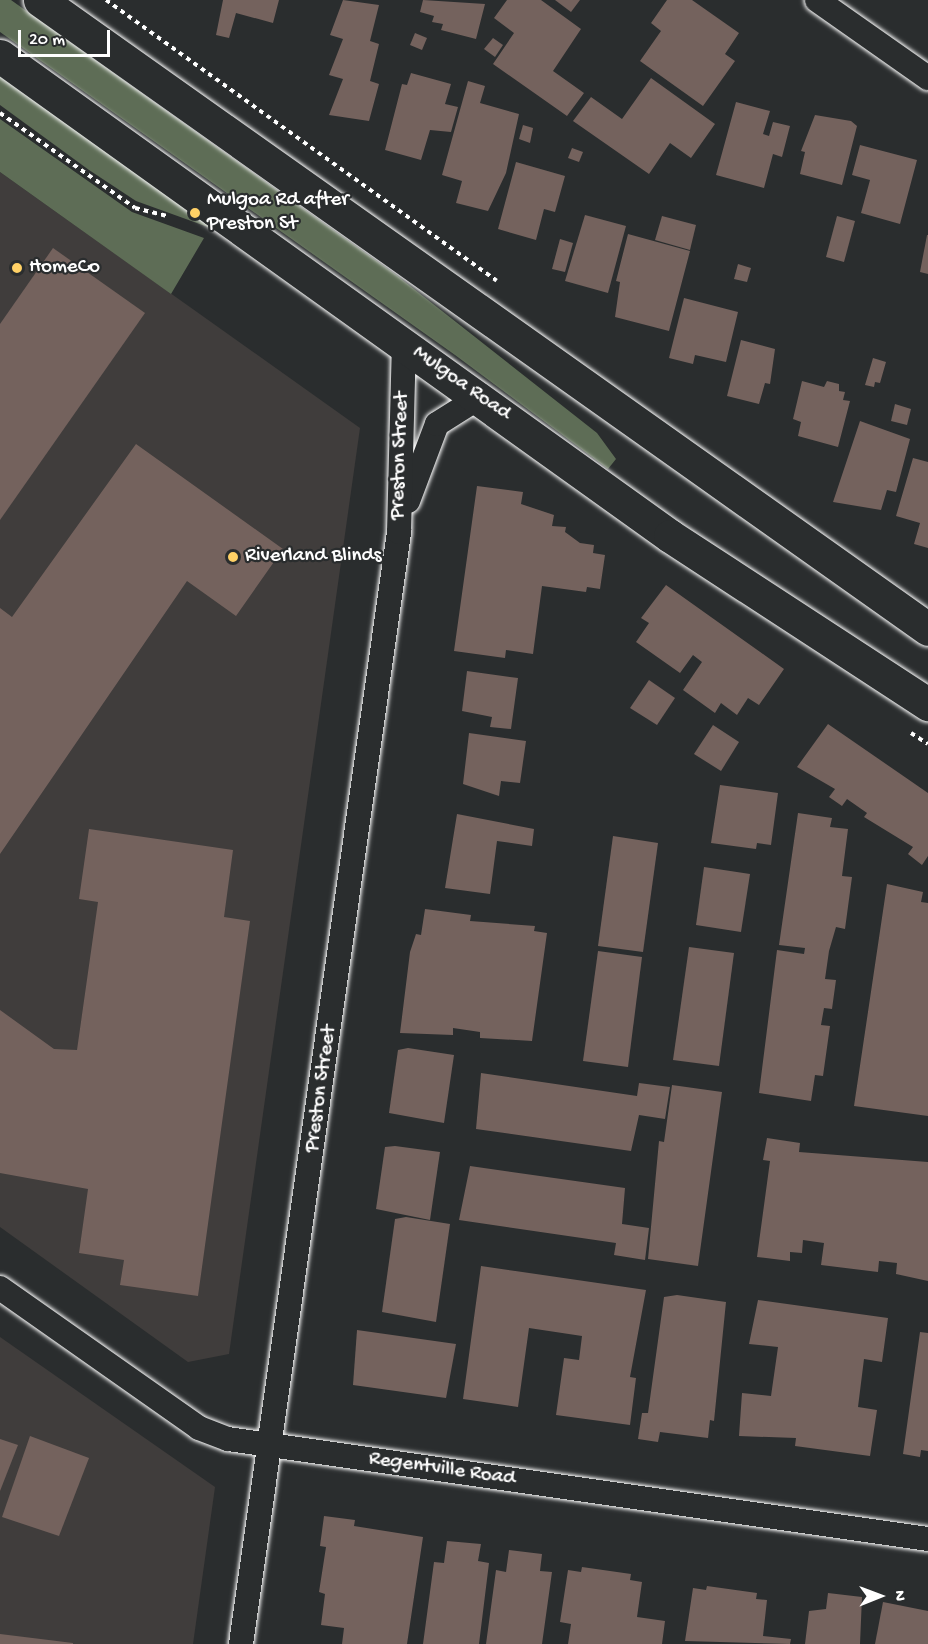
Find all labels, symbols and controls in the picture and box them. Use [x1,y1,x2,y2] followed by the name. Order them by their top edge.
[21,18,112,56] scale bar
[29,30,65,51] text: 20 m
[207,188,349,238] place label: Mulgoa Rd after Preston St
[188,206,202,220] marker: Mulgoa Rd after Preston St
[29,255,100,281] place label: HomeCo
[10,261,24,275] marker: HomeCo
[407,341,515,427] street label: Mulgoa Road
[386,392,416,520] street label: Preston Street
[245,544,382,570] place label: Riverland Blinds
[226,550,240,564] marker: Riverland Blinds
[301,1024,343,1154] street label: Preston Street
[367,1447,517,1493] street label: Regentville Road
[850,1566,910,1626] north arrow
[889,1590,908,1601] text: N

